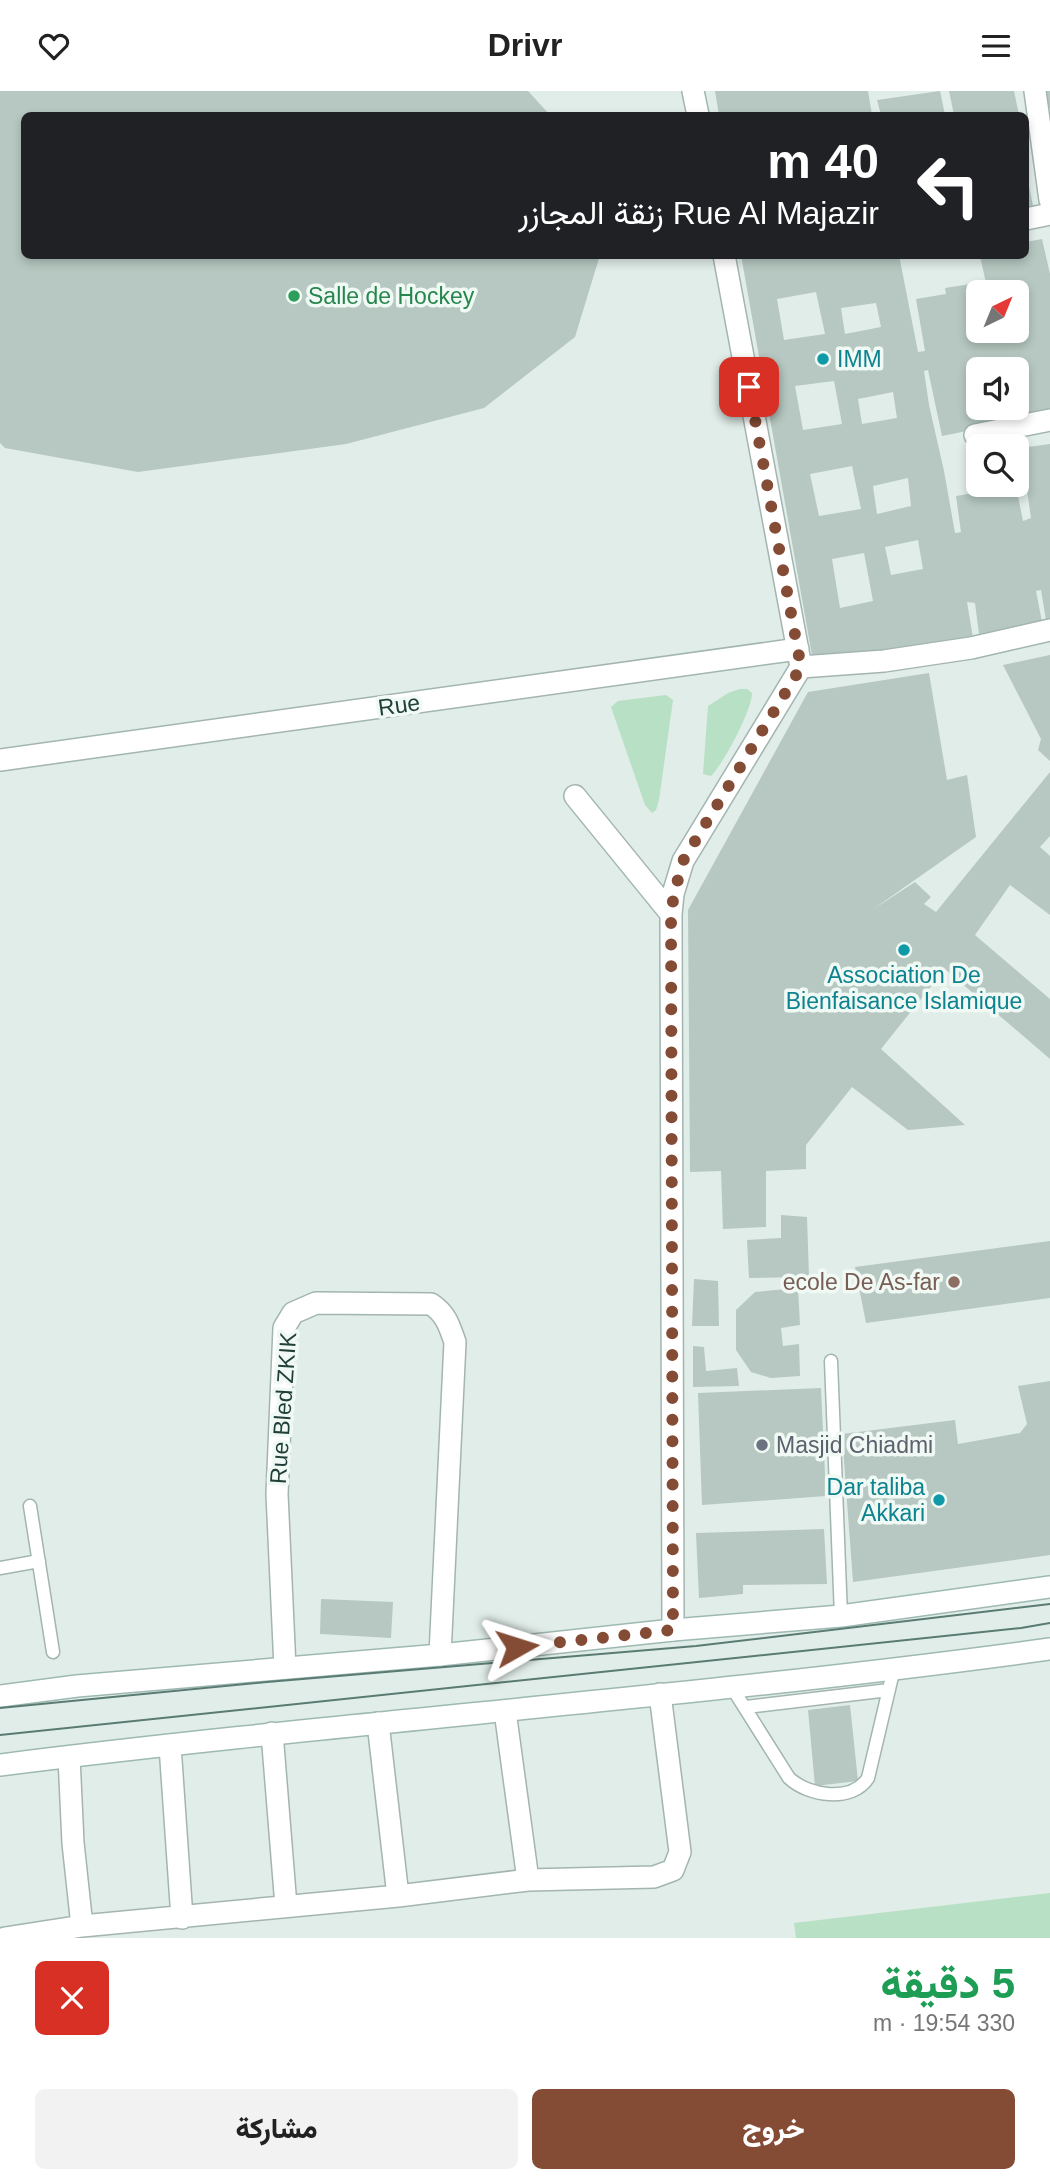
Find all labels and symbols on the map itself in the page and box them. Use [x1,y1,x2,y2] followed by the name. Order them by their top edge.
[966,280,1029,343] north arrow
[308,283,475,309] place label: Salle de Hockey
[286,288,302,304] marker: Salle de Hockey
[837,346,882,372] place label: IMM
[815,351,831,367] marker: IMM
[719,357,779,417] pin
[376,689,422,721] street label: Rue
[896,942,912,958] marker: Association De Bienfaisance Islamique
[786,962,1022,1014] place label: Association De Bienfaisance Islamique
[783,1269,940,1295] place label: ecole De As-far
[946,1274,962,1290] marker: ecole De As-far
[265,1331,301,1485] street label: Rue Bled ZKIK
[776,1432,933,1458] place label: Masjid Chiadmi
[754,1437,770,1453] marker: Masjid Chiadmi
[827,1474,925,1526] place label: Dar taliba Akkari
[931,1492,947,1508] marker: Dar taliba Akkari
[480,1610,554,1684] position arrow

